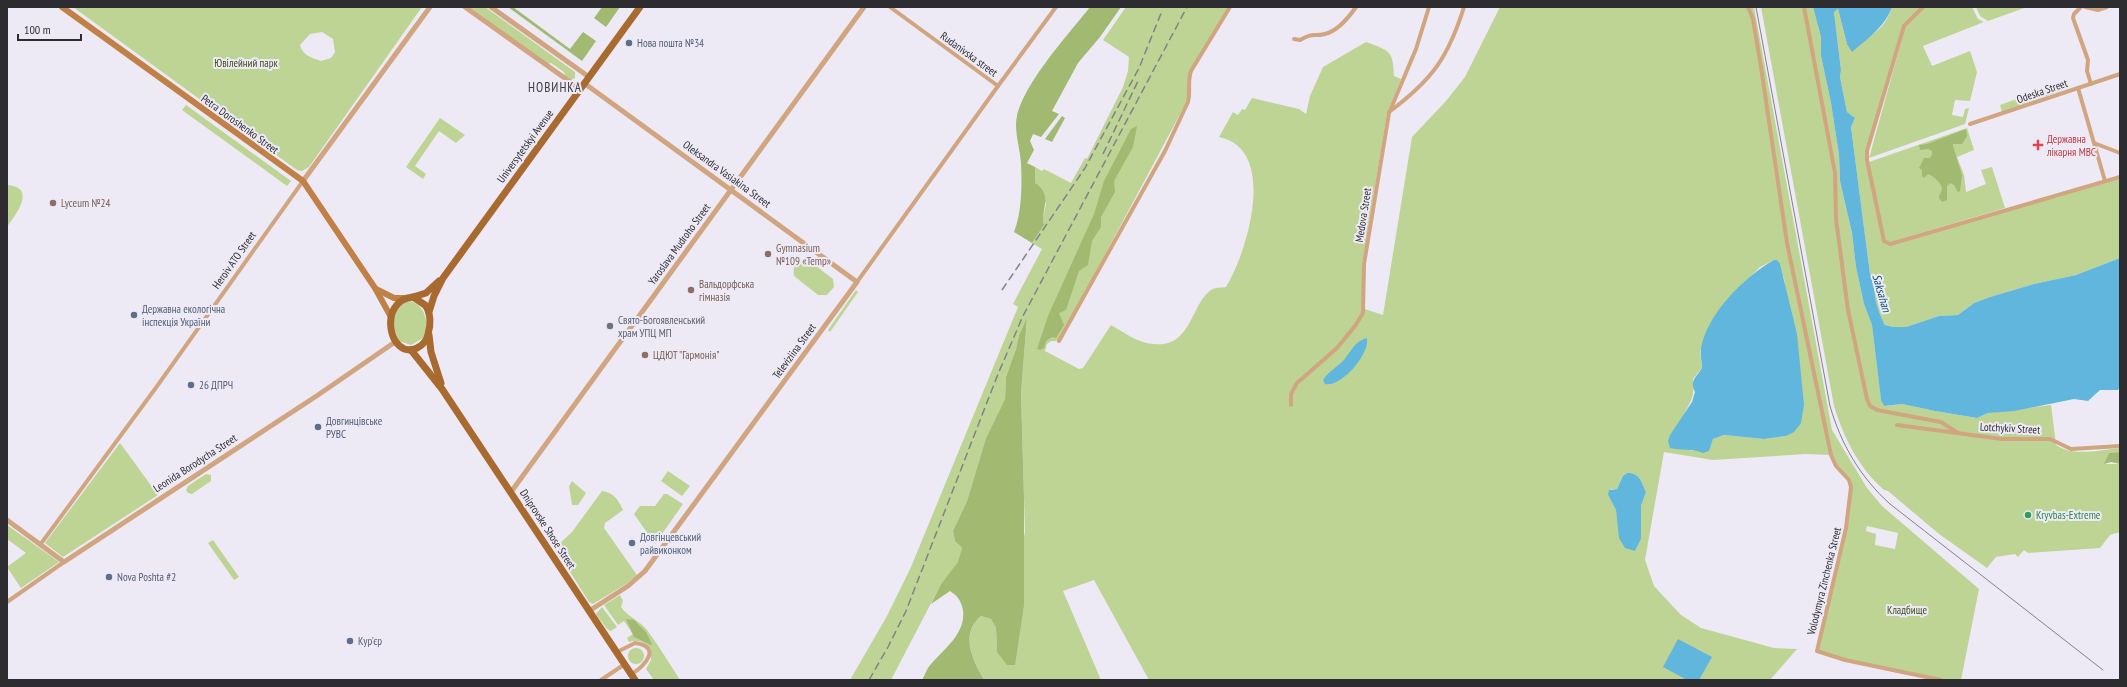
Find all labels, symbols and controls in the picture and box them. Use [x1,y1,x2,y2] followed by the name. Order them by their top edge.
[18,16,81,42] scale bar
[24,22,51,37] text: 100 m
[938,29,1000,79] street label: Rudanivska street
[637,36,704,50] place label: Нова пошта №34
[624,38,634,48] marker: Нова пошта №34
[214,56,278,70] park label: Ювілейний парк
[2015,76,2069,106] street label: Odeska Street
[528,79,582,96] district label: НОВИНКА
[199,91,281,157] street label: Petra Doroshenko Street
[494,106,557,186] street label: Universytetskyi Avenue
[2046,132,2096,159] place label: Державна лікарня МВС
[680,137,774,211] street label: Oleksandra Vasiakina Street
[2032,139,2044,151] marker: Державна лікарня МВС
[1352,187,1374,243] street label: Medova Street
[61,196,110,210] place label: Lyceum №24
[48,198,58,208] marker: Lyceum №24
[645,201,713,287] street label: Yaroslava Mudroho Street
[209,229,259,291] street label: Heroiv ATO Street
[776,241,831,268] place label: Gymnasium №109 «Temp»
[763,249,773,259] marker: Gymnasium №109 «Temp»
[1869,272,1895,314] water label: Saksahan
[699,277,754,304] place label: Вальдорфська гімназія
[686,285,696,295] marker: Вальдорфська гімназія
[142,302,225,329] place label: Державна екологічна інспекція України
[129,310,139,320] marker: Державна екологічна інспекція України
[618,313,705,340] place label: Свято-Богоявленський храм УПЦ МП
[605,321,615,331] marker: Свято-Богоявленський храм УПЦ МП
[769,321,819,381] street label: Televiziina Street
[653,348,719,362] place label: ЦДЮТ "Гармонія"
[640,350,650,360] marker: ЦДЮТ "Гармонія"
[199,378,233,392] place label: 26 ДПРЧ
[186,380,196,390] marker: 26 ДПРЧ
[326,414,383,441] place label: Довгинцівське РУВС
[1979,419,2041,437] street label: Lotchykiv Street
[313,422,323,432] marker: Довгинцівське РУВС
[151,431,239,495] street label: Leonida Borodycha Street
[517,487,579,571] street label: Dniprovske Shose Street
[2036,508,2101,522] place label: Kryvbas-Extreme
[2023,510,2033,520] marker: Kryvbas-Extreme
[1804,526,1844,637] street label: Volodymyra Zinchenka Street
[640,530,701,557] place label: Довгінцевський райвиконком
[627,538,637,548] marker: Довгінцевський райвиконком
[117,570,176,584] place label: Nova Poshta #2
[104,572,114,582] marker: Nova Poshta #2
[1887,603,1927,617] park label: Кладбище
[358,634,382,648] place label: Кур'єр
[345,636,355,646] marker: Кур'єр

